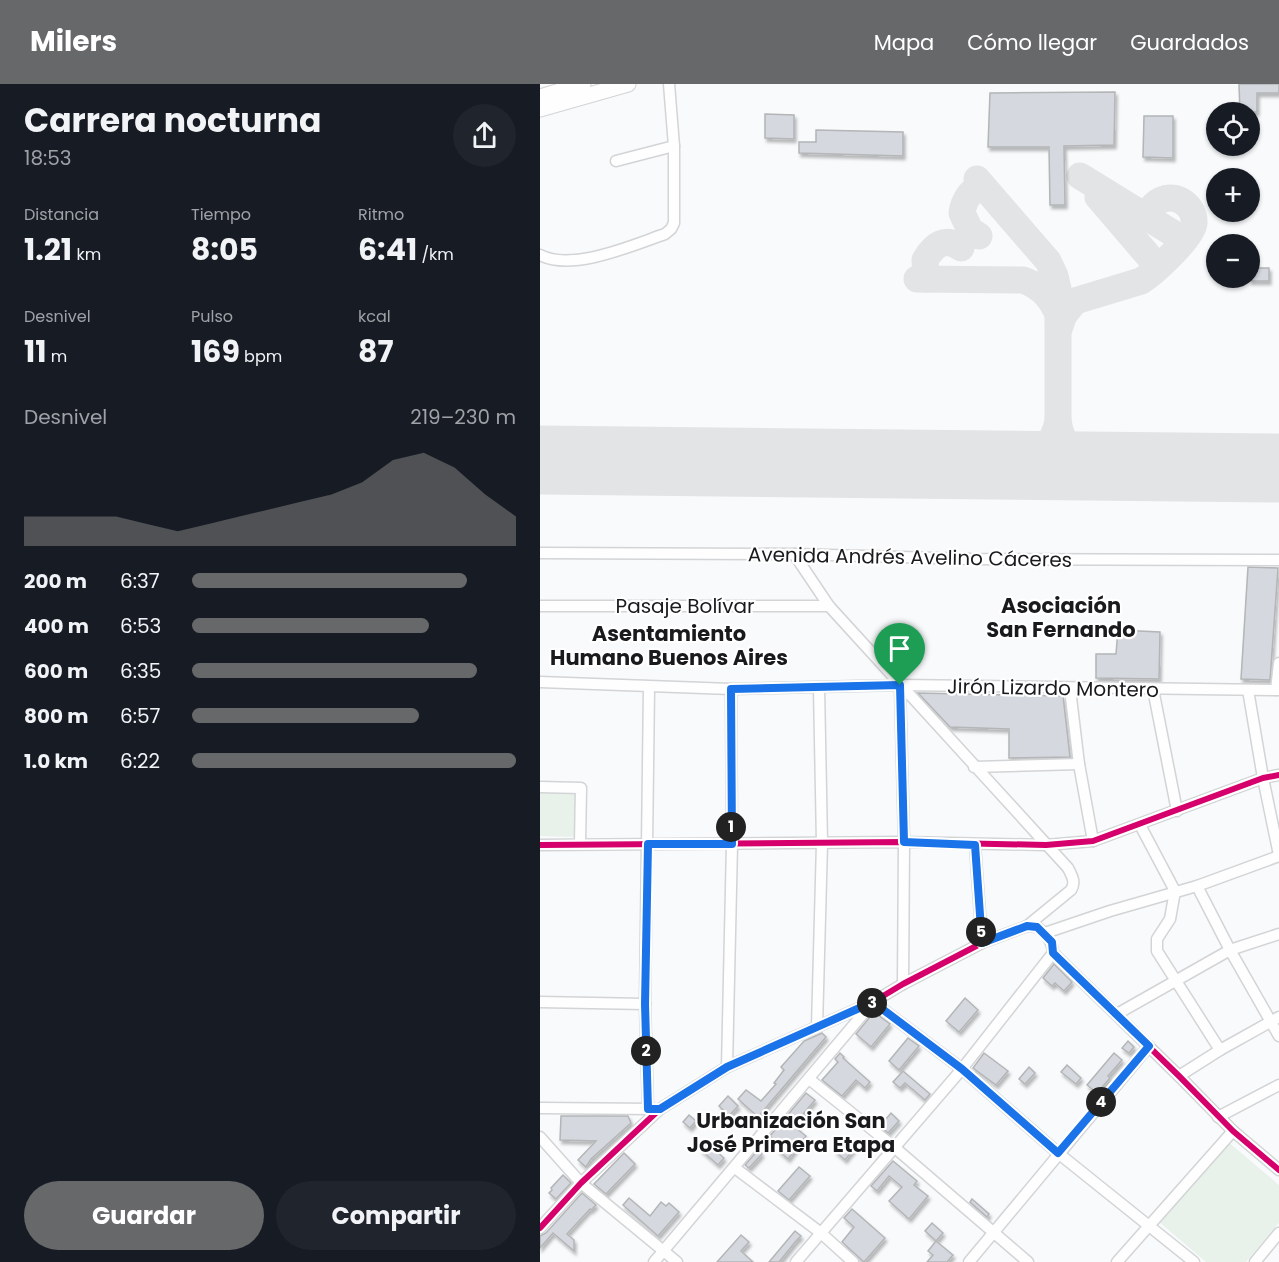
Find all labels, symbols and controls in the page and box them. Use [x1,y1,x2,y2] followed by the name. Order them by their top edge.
[30,22,117,61] text: Milers
[874,28,934,57] text: Mapa
[967,28,1097,57] text: Cómo llegar
[1130,28,1249,57] text: Guardados
[24,97,321,144] text: Carrera nocturna
[1206,102,1260,288] map controls
[1206,102,1260,156] button: locate
[453,104,516,167] button: share
[24,144,72,172] text: 18:53
[1206,168,1260,222] button: +
[24,203,99,226] text: Distancia
[191,203,251,226] text: Tiempo
[358,203,404,226] text: Ritmo
[24,228,72,271] text: 1.21
[191,228,258,271] text: 8:05
[358,228,417,271] text: 6:41
[1206,234,1260,288] button: −
[72,243,101,266] text: km
[417,243,454,266] text: /km
[24,305,91,328] text: Desnivel
[191,305,233,328] text: Pulso
[358,305,391,328] text: kcal
[24,330,47,373] text: 11
[191,330,240,373] text: 169
[358,330,394,373] text: 87
[47,345,67,368] text: m
[240,345,282,368] text: bpm
[24,403,107,431] text: Desnivel
[410,403,516,431] text: 219–230 m
[748,540,1072,574] street label: Avenida Andrés Avelino Cáceres
[24,567,87,595] text: 200 m
[120,567,160,595] text: 6:37
[986,591,1136,644] district label: Asociación San Fernando
[616,592,754,620] street label: Pasaje Bolívar
[24,612,89,640] text: 400 m
[120,612,161,640] text: 6:53
[550,619,788,672] district label: Asentamiento Humano Buenos Aires
[874,623,925,685] pin
[883,632,916,665] icon: arrive
[24,657,88,685] text: 600 m
[120,657,161,685] text: 6:35
[947,672,1159,704] street label: Jirón Lizardo Montero
[24,702,88,730] text: 800 m
[120,702,160,730] text: 6:57
[24,747,88,775] text: 1.0 km
[120,747,160,775] text: 6:22
[716,812,746,842] pin: 1
[728,815,734,838] text: 1
[966,917,996,947] pin: 5
[976,920,986,943] text: 5
[857,988,887,1018] pin: 3
[867,991,877,1014] text: 3
[631,1036,661,1066] pin: 2
[641,1039,651,1062] text: 2
[1086,1087,1116,1117] pin: 4
[1096,1090,1106,1113] text: 4
[687,1106,895,1159] district label: Urbanización San José Primera Etapa
[24,1181,264,1250] button: Guardar
[276,1181,516,1250] button: Compartir

